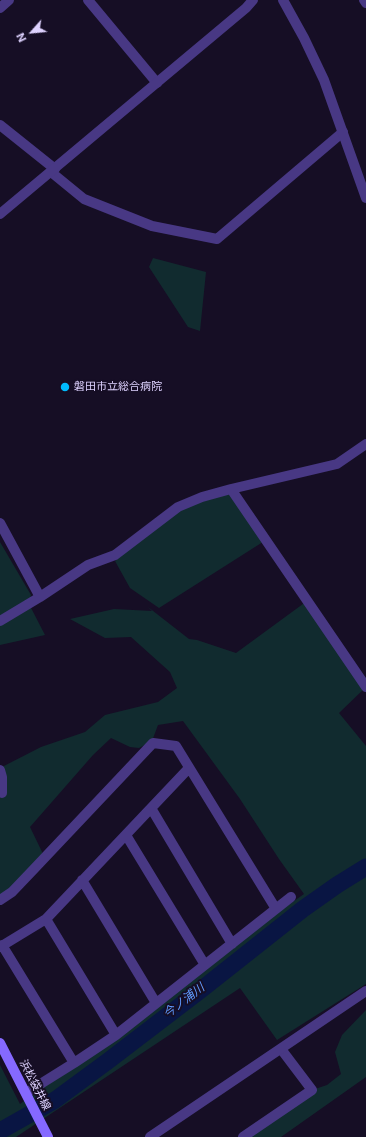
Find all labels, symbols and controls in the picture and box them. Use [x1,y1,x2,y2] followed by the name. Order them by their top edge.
[12,12,52,52] north arrow
[13,31,29,44] text: N
[74,380,162,394] place label: 磐田市立総合病院
[59,381,71,393] marker: 磐田市立総合病院
[161,981,207,1021] water label: 今ノ浦川
[17,1058,53,1112] street label: 浜松袋井線

